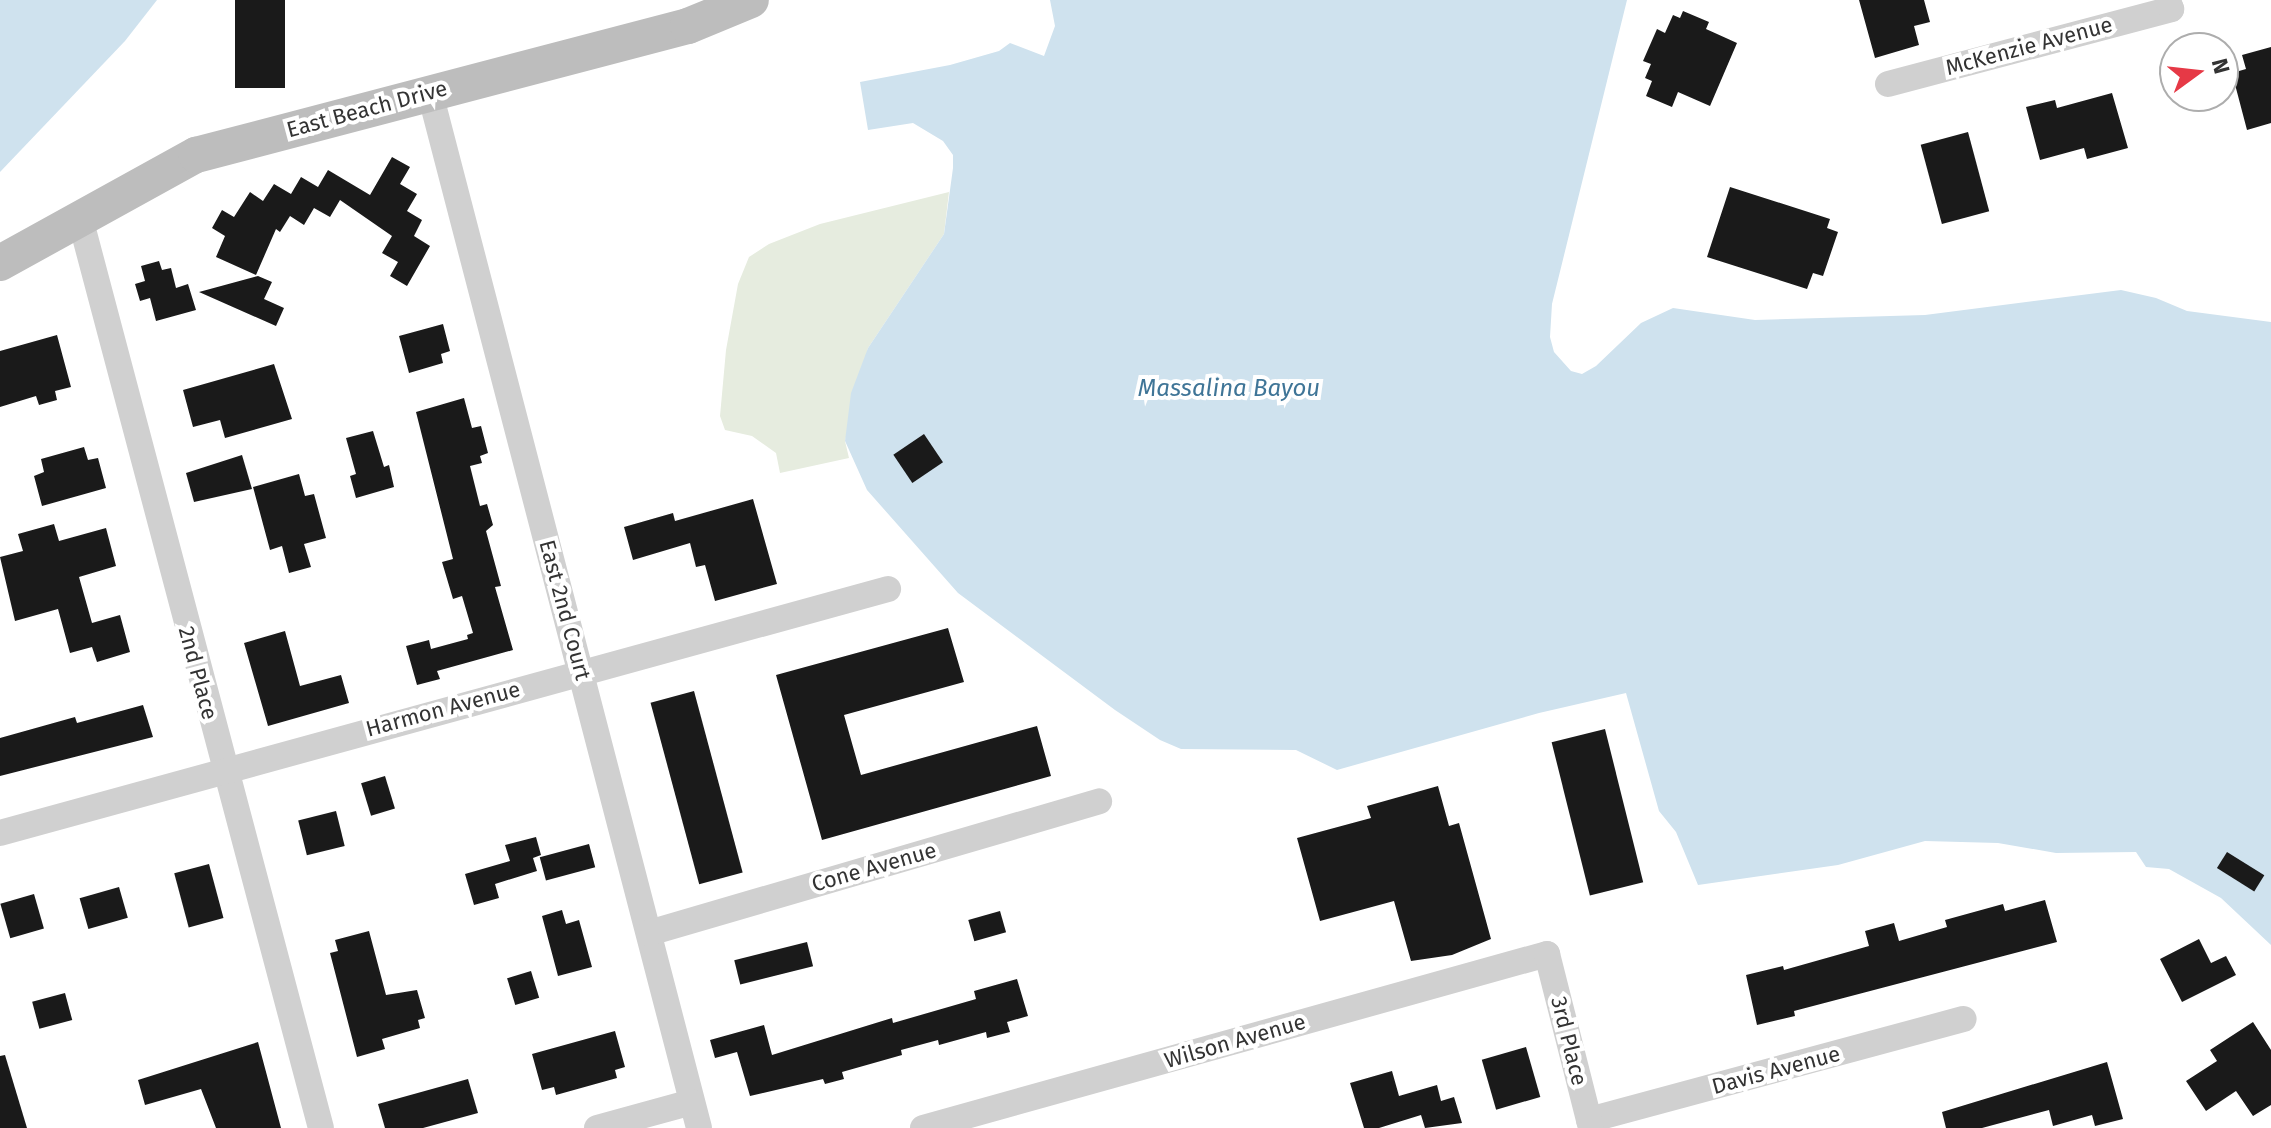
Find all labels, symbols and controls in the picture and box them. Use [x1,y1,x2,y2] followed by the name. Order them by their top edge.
[1943,11,2115,81] street label: McKenzie Avenue
[2159,32,2239,112] north arrow
[2206,56,2236,77] text: N
[284,75,450,143] street label: East Beach Drive
[1138,375,1320,403] water label: Massalina Bayou
[534,537,596,683] street label: East 2nd Court
[173,623,223,723] street label: 2nd Place
[363,676,523,742] street label: Harmon Avenue
[809,837,939,897] street label: Cone Avenue
[1545,994,1593,1088] street label: 3rd Place
[1161,1008,1309,1074] street label: Wilson Avenue
[1709,1040,1843,1100] street label: Davis Avenue

